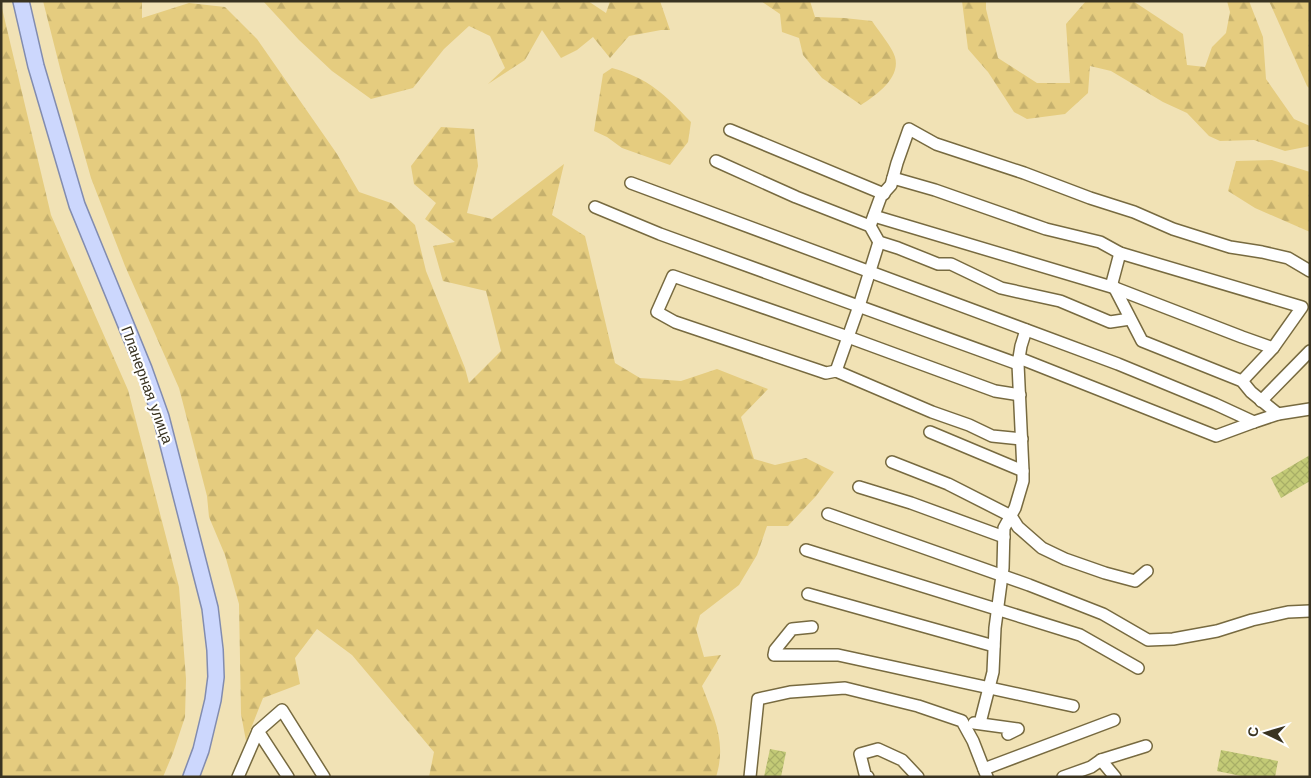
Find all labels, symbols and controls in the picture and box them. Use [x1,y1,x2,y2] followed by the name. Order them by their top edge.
[117,324,177,447] street label: Планерная улица
[1241,708,1291,758] north arrow
[1245,726,1261,738] text: С

